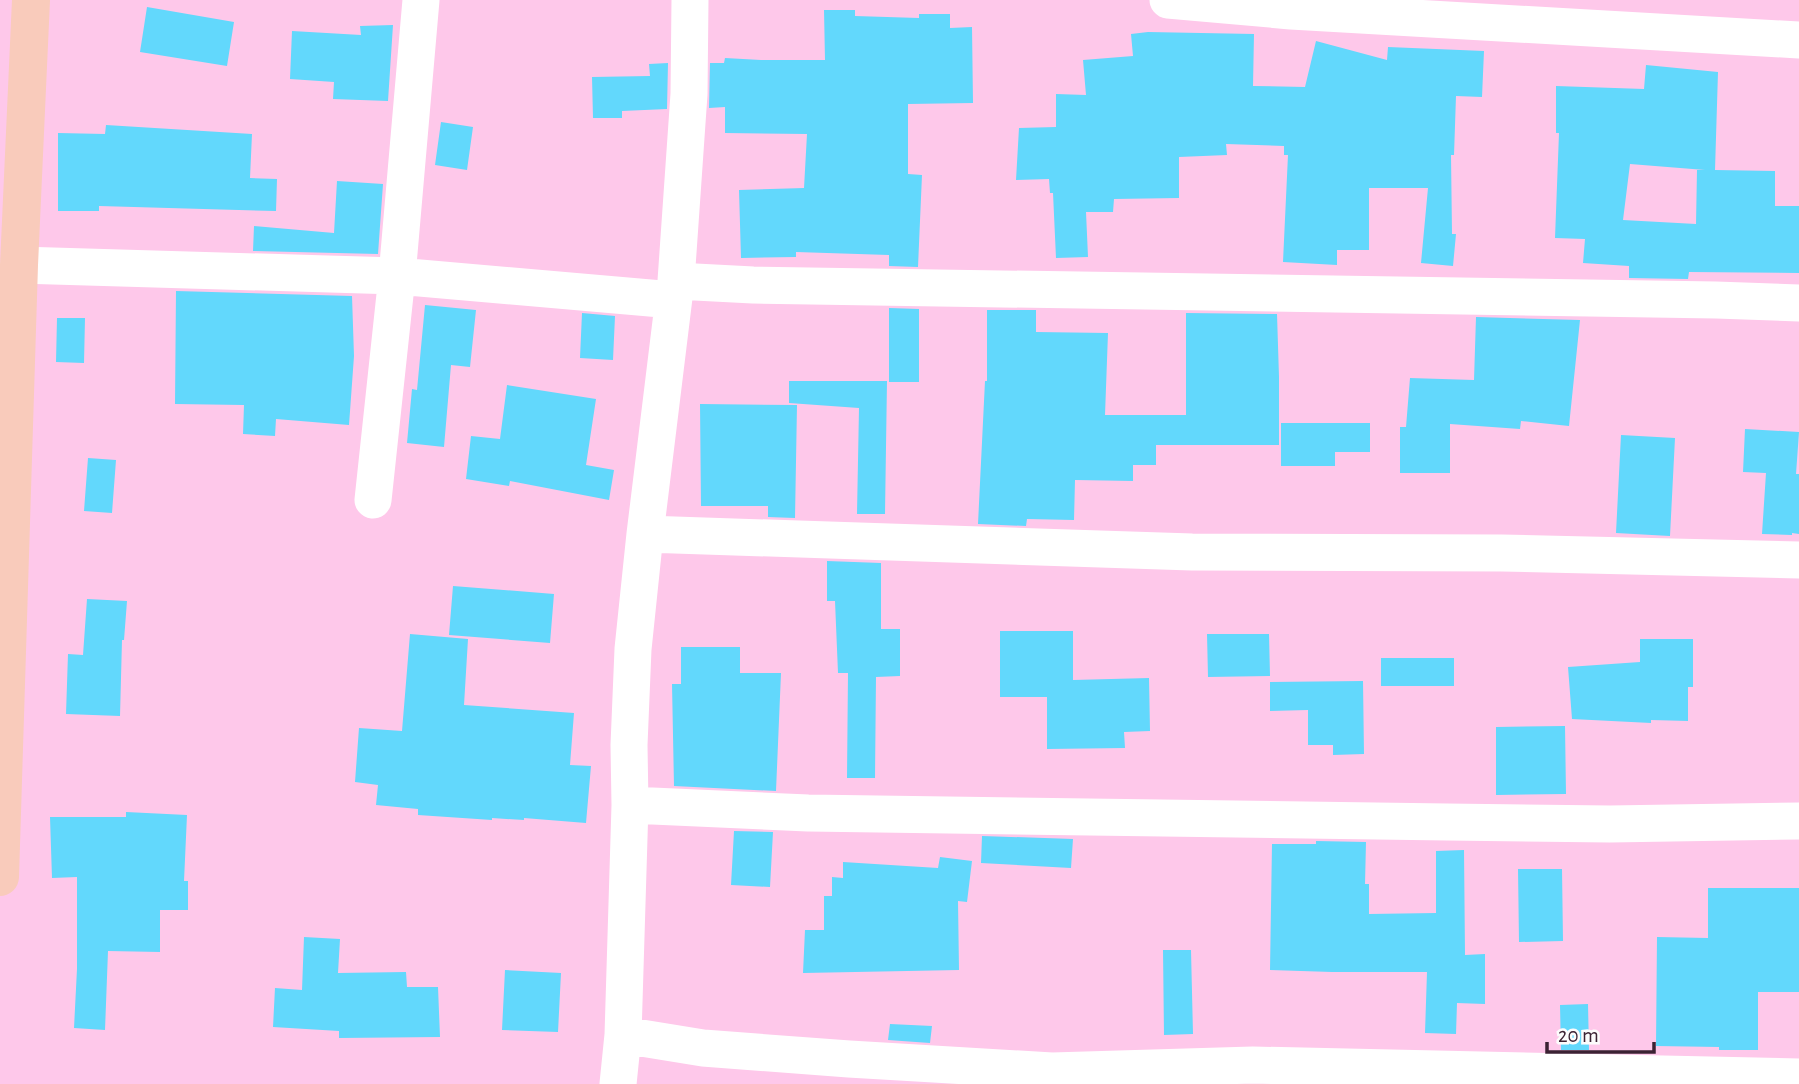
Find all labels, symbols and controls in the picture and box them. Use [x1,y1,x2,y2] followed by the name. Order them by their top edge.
[1547,1010,1654,1054] scale bar
[1558,1025,1599,1046] text: 20 m

